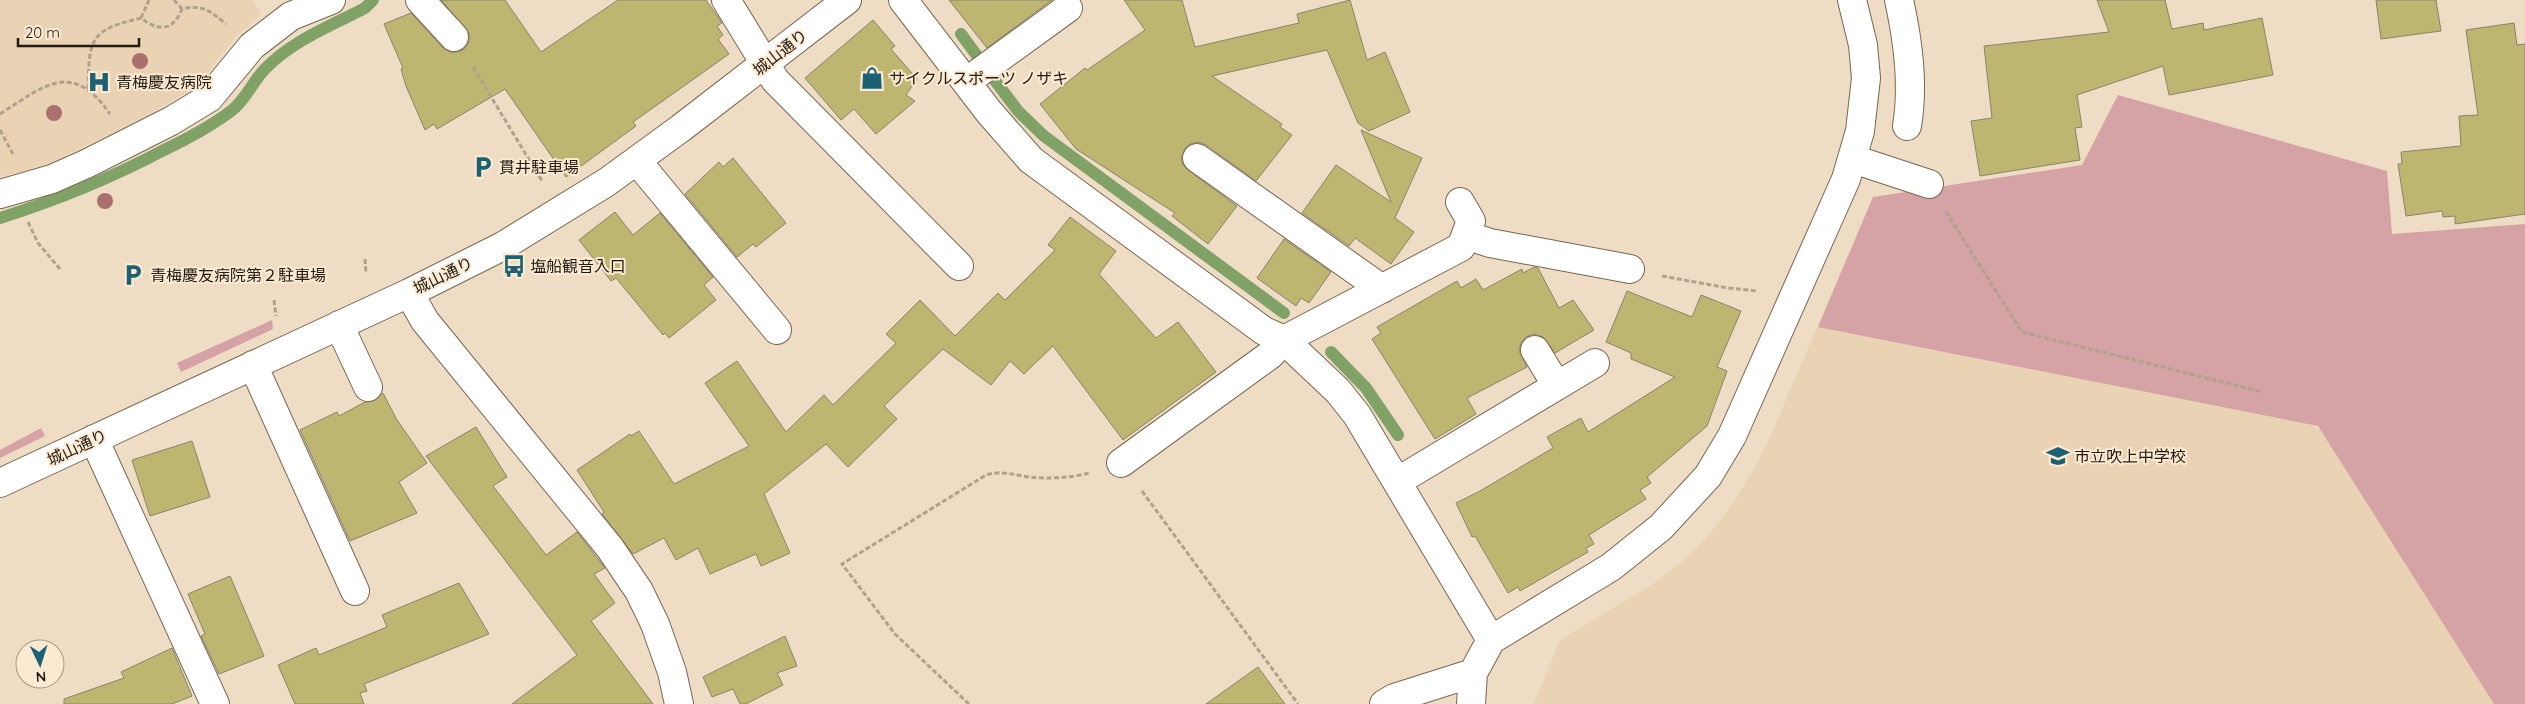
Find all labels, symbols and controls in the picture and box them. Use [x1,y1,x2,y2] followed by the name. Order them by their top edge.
[18,15,139,47] scale bar
[25,23,60,42] text: 20 m
[749,24,811,80] street label: 城山通り
[859,65,885,91] shop icon: サイクルスポーツ ノザキ
[889,68,1068,88] place label: サイクルスポーツ ノザキ
[86,69,112,95] hospital icon: 青梅慶友病院
[116,72,212,92] place label: 青梅慶友病院
[470,154,496,180] parking icon: 貫井駐車場
[499,157,579,177] place label: 貫井駐車場
[410,252,476,298] street label: 城山通り
[501,253,527,279] bus stop icon: 塩船観音入口
[530,256,626,276] place label: 塩船観音入口
[120,262,146,288] parking icon: 青梅慶友病院第２駐車場
[150,265,326,285] place label: 青梅慶友病院第２駐車場
[44,424,110,470] street label: 城山通り
[2045,443,2071,469] school or university icon: 市立吹上中学校
[2074,446,2186,466] place label: 市立吹上中学校
[15,639,65,689] north arrow
[35,668,47,686] text: N

